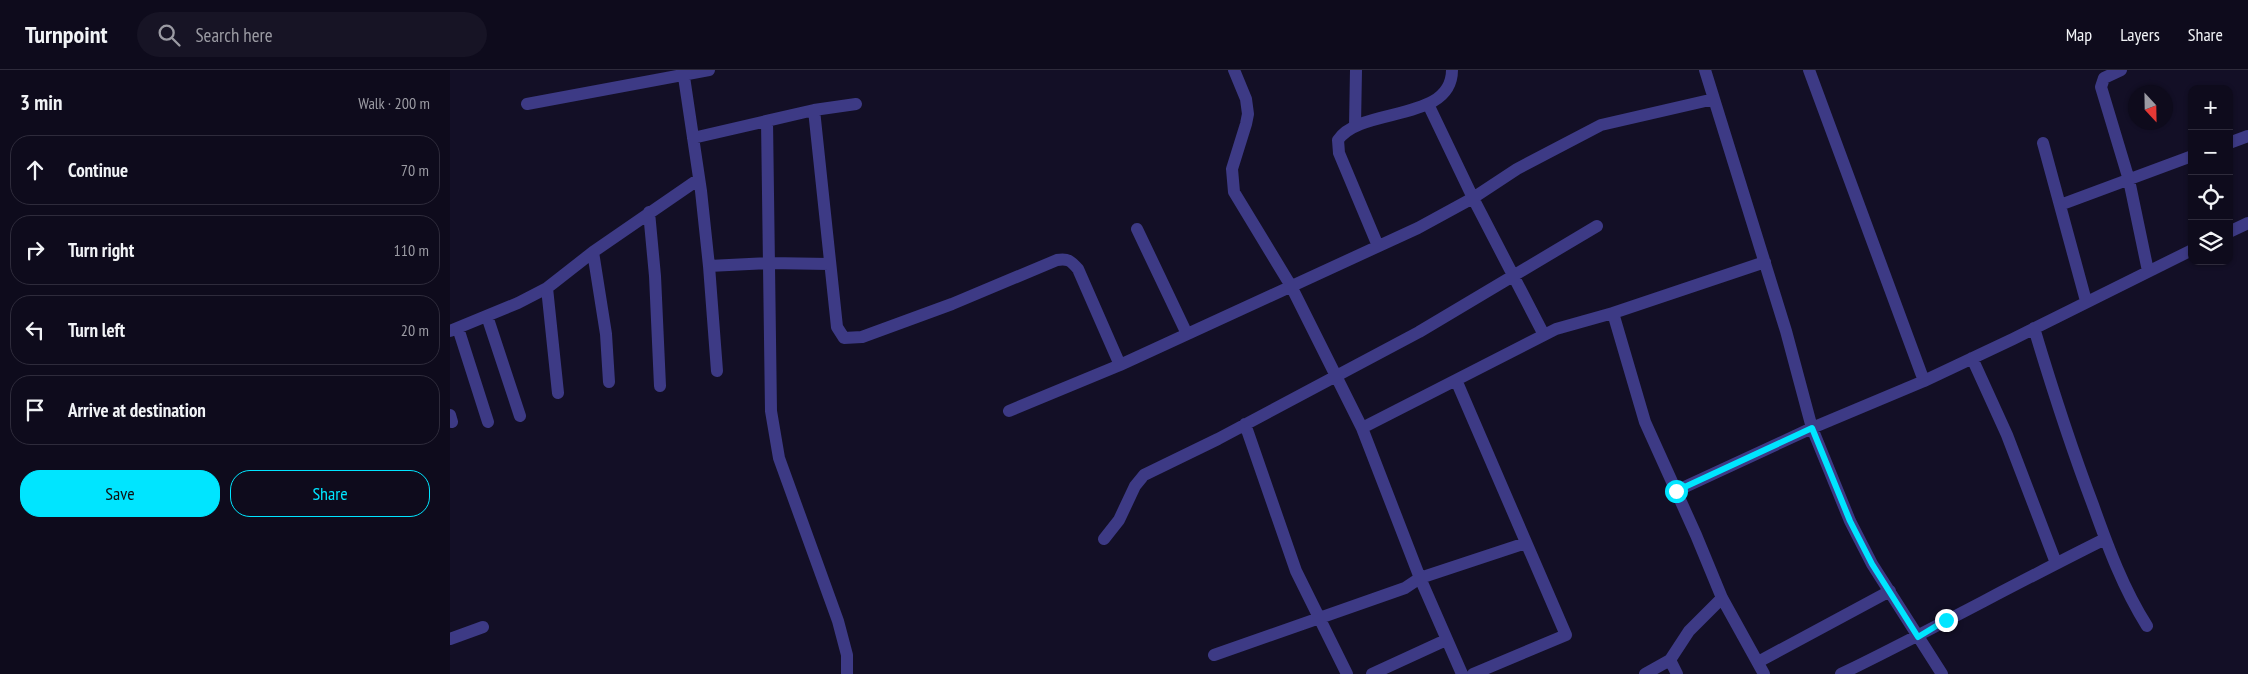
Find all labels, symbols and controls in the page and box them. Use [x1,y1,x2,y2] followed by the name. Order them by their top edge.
[137,12,487,57] search box
[25,19,107,50] text: Turnpoint
[155,21,183,49] icon: search
[195,23,273,47] text: Search here
[2066,23,2092,46] text: Map
[2120,23,2160,46] text: Layers
[2188,23,2223,46] text: Share
[2128,85,2173,130] north arrow
[2188,85,2233,265] map controls
[2188,85,2233,130] button: +
[20,89,62,116] text: 3 min
[358,93,430,113] text: Walk · 200 m
[2188,130,2233,175] button: −
[21,156,49,184] icon: ahead
[68,158,128,182] text: Continue
[401,160,429,180] text: 70 m
[2188,175,2233,220] button: locate
[2188,220,2233,265] button: layers
[21,236,49,264] icon: right
[68,238,134,262] text: Turn right
[394,240,429,260] text: 110 m
[21,316,49,344] icon: left
[68,318,125,342] text: Turn left
[401,320,429,340] text: 20 m
[21,396,49,424] icon: arrive
[68,398,206,422] text: Arrive at destination
[20,470,220,517] button: Save
[230,470,430,517] button: Share
[1665,480,1688,503] route start
[1935,609,1958,632] route end

